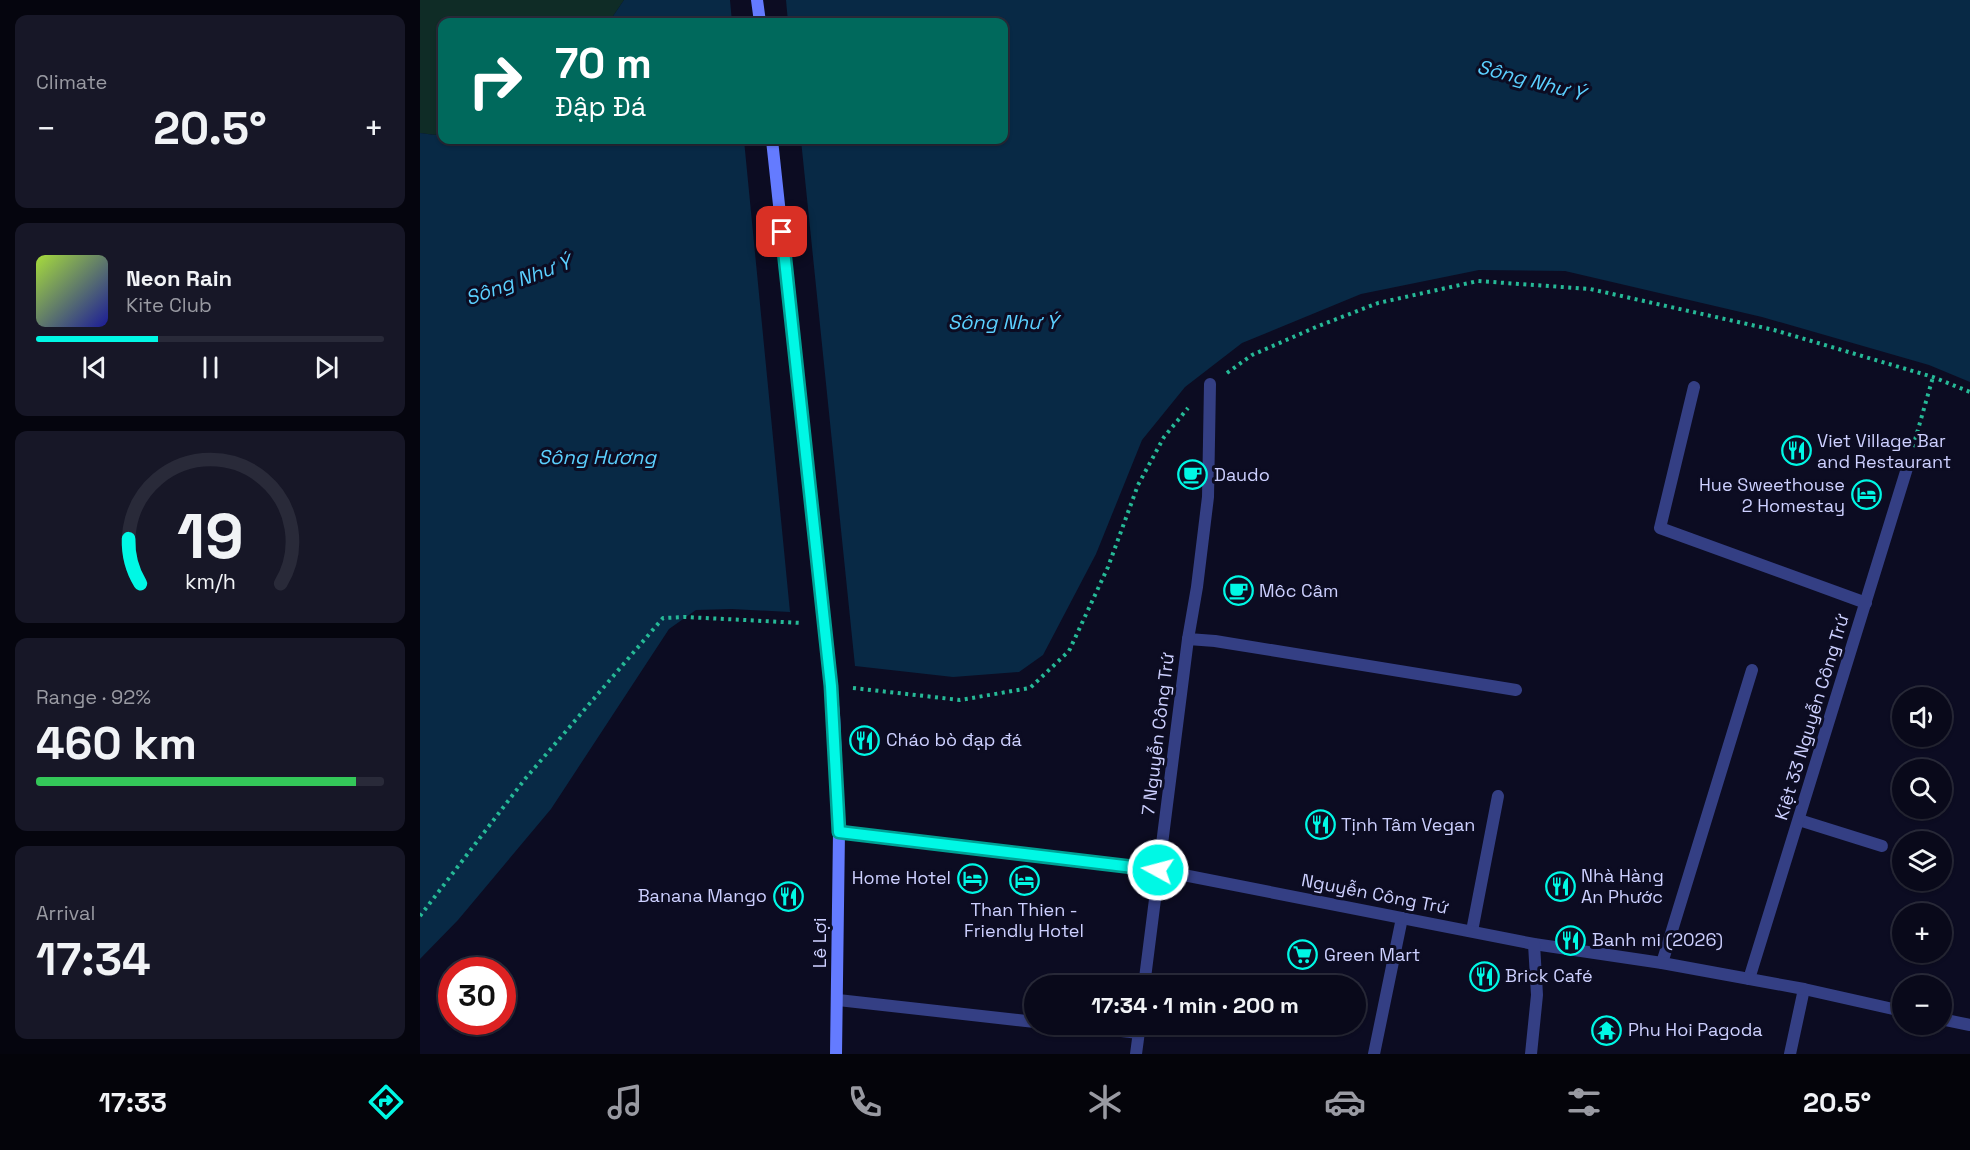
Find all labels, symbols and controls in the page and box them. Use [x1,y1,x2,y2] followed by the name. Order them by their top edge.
[555,37,652,90] text: 70 m
[456,42,534,120] icon: right
[1474,53,1591,108] water label: Sông Như Ý
[36,69,107,95] text: Climate
[555,89,646,124] text: Đập Đá
[153,100,267,157] text: 20.5°
[36,108,56,150] text: −
[364,108,384,150] text: +
[756,206,807,257] pin
[765,215,798,248] icon: arrive
[462,248,578,311] water label: Sông Như Ý
[126,264,232,292] text: Neon Rain
[126,292,212,318] text: Kite Club
[948,309,1062,335] water label: Sông Như Ý
[78,351,111,384] icon: previous
[194,351,227,384] icon: pause
[310,351,343,384] icon: next
[1817,429,1951,473] place label: Viet Village Bar and Restaurant
[1780,435,1812,467] restaurant icon: Viet Village Bar and Restaurant
[538,444,657,470] water label: Sông Hương
[1177,459,1209,491] cafe icon: Daudo
[1214,463,1270,486] place label: Daudo
[1699,473,1845,517] place label: Hue Sweethouse 2 Homestay
[1850,479,1882,511] hotel icon: Hue Sweethouse 2 Homestay
[177,497,243,576] text: 19
[184,568,236,595] text: km/h
[1222,575,1254,607] cafe icon: Môc Câm
[1259,579,1338,602] place label: Môc Câm
[1769,611,1854,823] street label: Kiệt 33 Nguyễn Công Trứ
[1136,651,1179,817] street label: 7 Nguyễn Công Trứ
[36,684,151,710] text: Range · 92%
[1892,687,1952,1035] map controls
[1892,687,1952,747] button: sound
[36,715,197,772] text: 460 km
[849,724,881,756] restaurant icon: Cháo bò đạp đá
[886,728,1022,751] place label: Cháo bò đạp đá
[1892,759,1952,819] button: search
[1304,809,1336,841] restaurant icon: Tịnh Tâm Vegan
[1341,813,1475,836] place label: Tịnh Tâm Vegan
[1892,831,1952,891] button: layers
[1126,838,1190,902] position arrow
[956,862,988,894] hotel icon: Home Hotel
[1581,864,1664,908] place label: Nhà Hàng An Phước
[1008,865,1040,897] hotel icon: Than Thien - Friendly Hotel
[852,866,951,889] place label: Home Hotel
[1300,868,1451,919] street label: Nguyễn Công Trứ
[1544,870,1576,902] restaurant icon: Nhà Hàng An Phước
[772,880,804,912] restaurant icon: Banana Mango
[638,884,767,907] place label: Banana Mango
[964,898,1084,942] place label: Than Thien - Friendly Hotel
[36,900,95,926] text: Arrival
[1892,903,1952,963] button: +
[808,918,831,968] street label: Lê Lợi
[1555,924,1587,956] restaurant icon: Banh mi (2026)
[1592,928,1723,951] place label: Banh mi (2026)
[36,931,151,988] text: 17:34
[1287,939,1319,971] supermarket icon: Green Mart
[1324,943,1420,966] place label: Green Mart
[438,957,516,1035] speed limit sign: 30
[1468,960,1500,992] restaurant icon: Brick Café
[1505,964,1593,987] place label: Brick Café
[1892,975,1952,1035] button: −
[1091,991,1299,1019] text: 17:34 · 1 min · 200 m
[1591,1014,1623,1046] temple icon: Phu Hoi Pagoda
[1628,1018,1763,1041] place label: Phu Hoi Pagoda
[365,1081,407,1123] icon: directions
[604,1081,646,1123] icon: music
[844,1081,886,1123] icon: phone
[1084,1081,1126,1123] icon: climate
[1324,1081,1366,1123] icon: car
[1563,1081,1605,1123] icon: filters
[99,1085,167,1120] text: 17:33
[1803,1085,1871,1120] text: 20.5°

